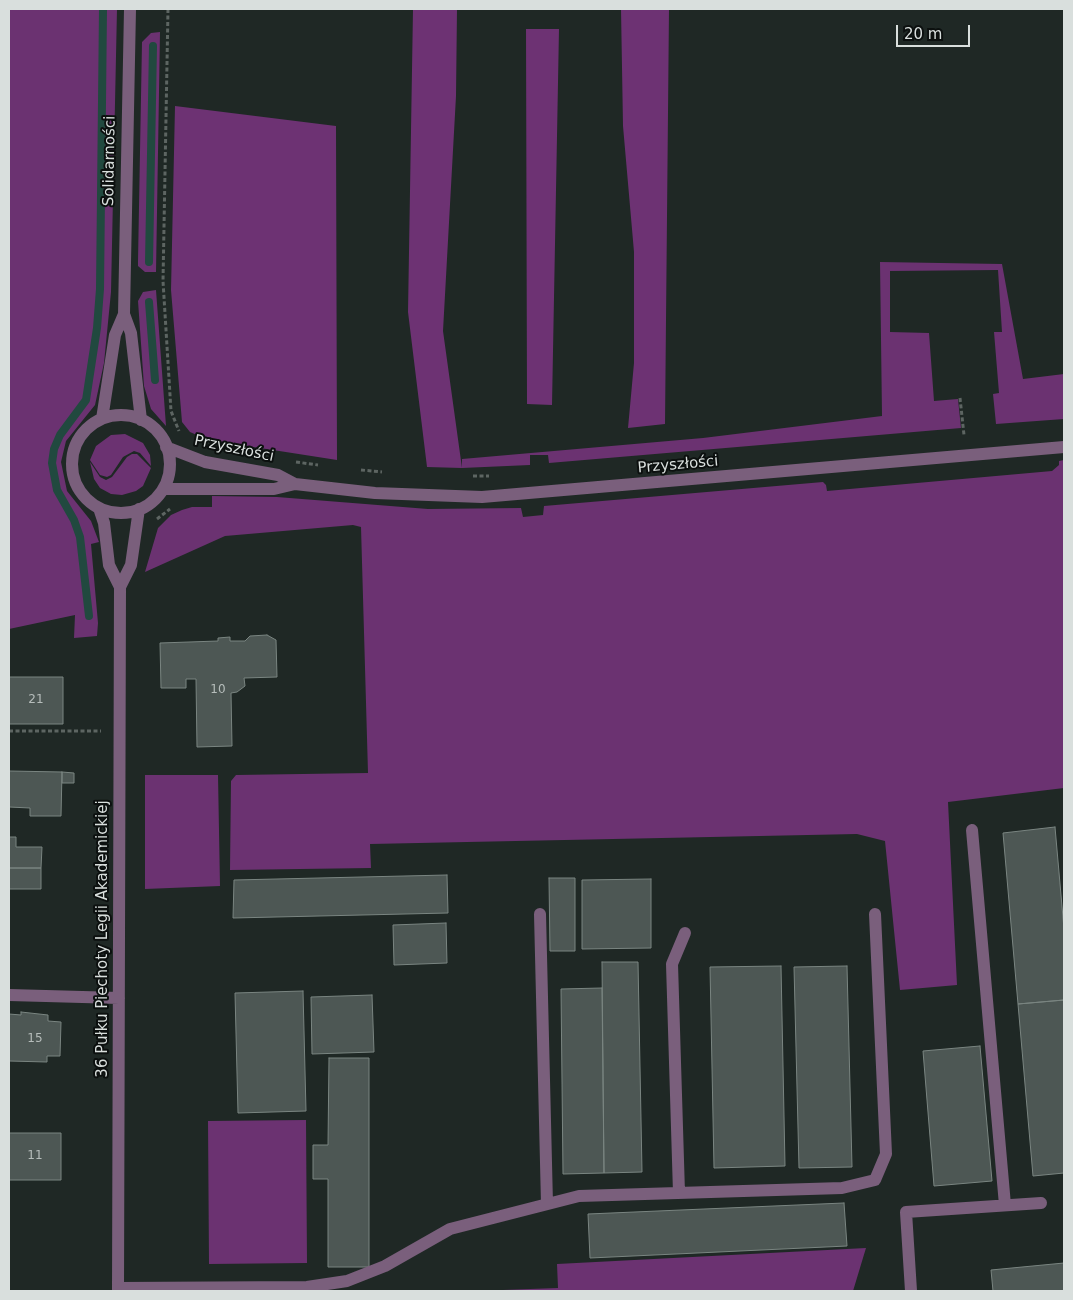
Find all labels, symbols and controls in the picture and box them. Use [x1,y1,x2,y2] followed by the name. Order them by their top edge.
[898,15,972,47] scale bar
[904,25,942,43] text: 20 m
[100,116,120,206] street label: Solidarności
[192,432,276,466] street label: Przyszłości
[637,453,719,477] street label: Przyszłości
[210,683,226,697] house number: 10
[28,693,44,707] house number: 21
[94,800,112,1078] street label: 36 Pułku Piechoty Legii Akademickiej
[27,1032,43,1046] house number: 15
[27,1149,43,1163] house number: 11

